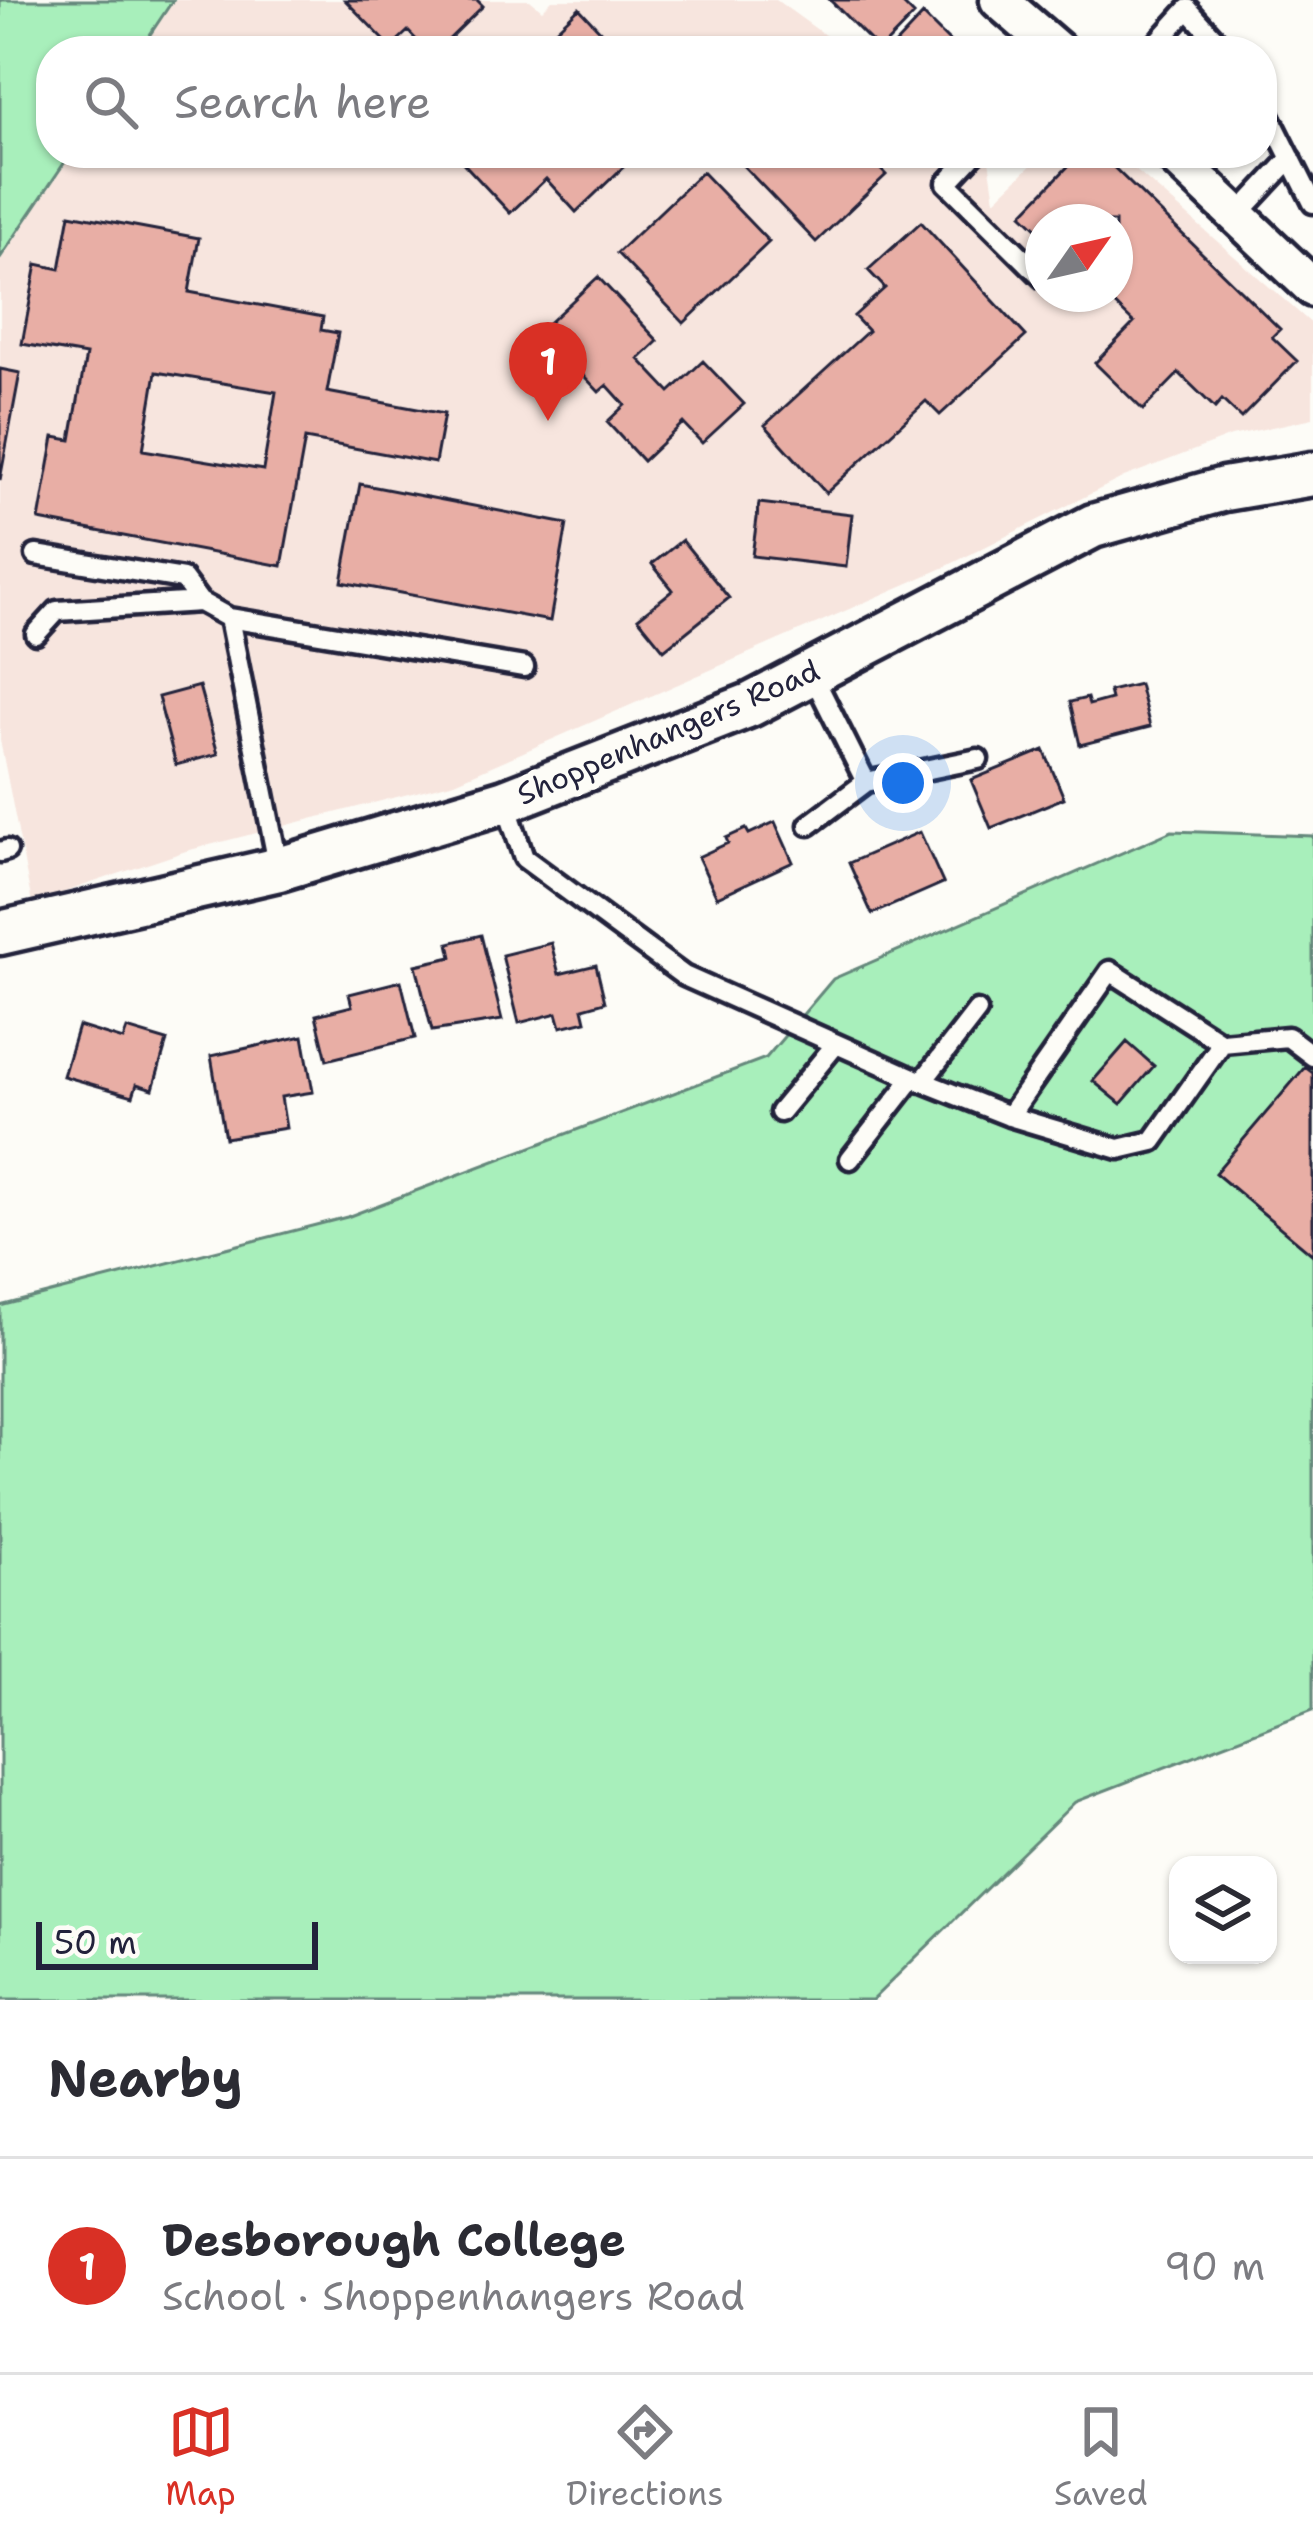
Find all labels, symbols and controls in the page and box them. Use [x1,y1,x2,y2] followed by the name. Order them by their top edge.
[36,36,1277,168] search box
[78,69,144,135] icon: search
[174,72,431,132] text: Search here
[1025,204,1133,312] north arrow
[509,322,587,421] pin: 1
[510,650,826,814] street label: Shoppenhangers Road
[873,753,933,813] your location
[1169,1856,1277,1964] map controls
[1169,1856,1277,1964] button: layers
[36,1916,318,1969] scale bar
[54,1920,137,1965] text: 50 m
[48,2044,243,2112] text: Nearby
[162,2210,626,2270] text: Desborough College
[78,2240,96,2292] text: 1
[1164,2240,1265,2292] text: 90 m
[162,2270,745,2322] text: School · Shoppenhangers Road
[165,2399,236,2516] tab: Map
[566,2399,724,2516] tab: Directions
[1054,2399,1148,2516] tab: Saved

